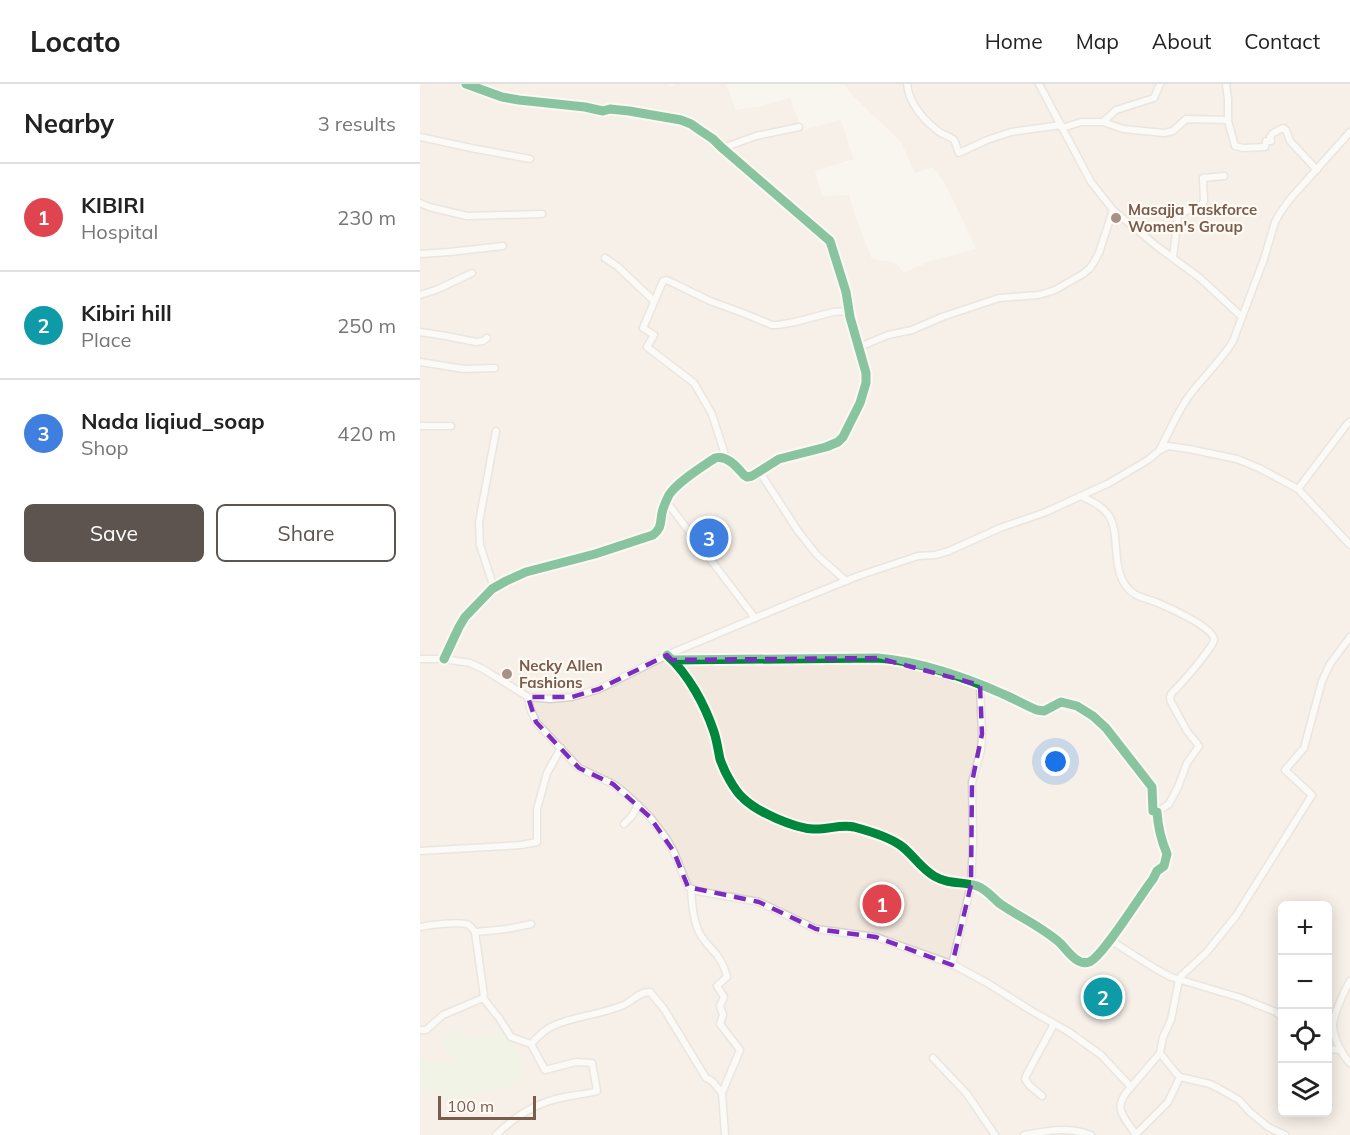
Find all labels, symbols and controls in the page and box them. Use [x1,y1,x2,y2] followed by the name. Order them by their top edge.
[30,24,121,59] text: Locato
[985,28,1043,54] text: Home
[1076,28,1119,54] text: Map
[1152,28,1211,54] text: About
[1244,28,1320,54] text: Contact
[24,107,114,140] text: Nearby
[318,111,396,136] text: 3 results
[81,191,145,219] text: KIBIRI
[1128,200,1257,236] place label: Masajja Taskforce Women's Group
[38,205,50,230] text: 1
[337,205,396,230] text: 230 m
[1109,211,1123,225] marker: Masajja Taskforce Women's Group
[81,219,158,244] text: Hospital
[81,299,172,327] text: Kibiri hill
[38,313,50,338] text: 2
[337,313,396,338] text: 250 m
[81,327,131,352] text: Place
[81,407,265,435] text: Nada liqiud_soap
[38,421,50,446] text: 3
[337,421,396,446] text: 420 m
[81,435,129,460] text: Shop
[24,504,204,562] button: Save
[216,504,396,562] button: Share
[690,516,728,560] pin: 3
[519,656,603,692] place label: Necky Allen Fashions
[500,667,514,681] marker: Necky Allen Fashions
[1041,747,1070,776] your location
[862,882,902,926] pin: 1
[1278,901,1332,1117] map controls
[1278,901,1332,955] button: +
[1278,955,1332,1009] button: −
[1084,974,1122,1020] pin: 2
[1278,1009,1332,1063] button: locate
[1278,1063,1332,1117] button: layers
[438,1093,536,1120] scale bar
[447,1096,494,1116] text: 100 m

